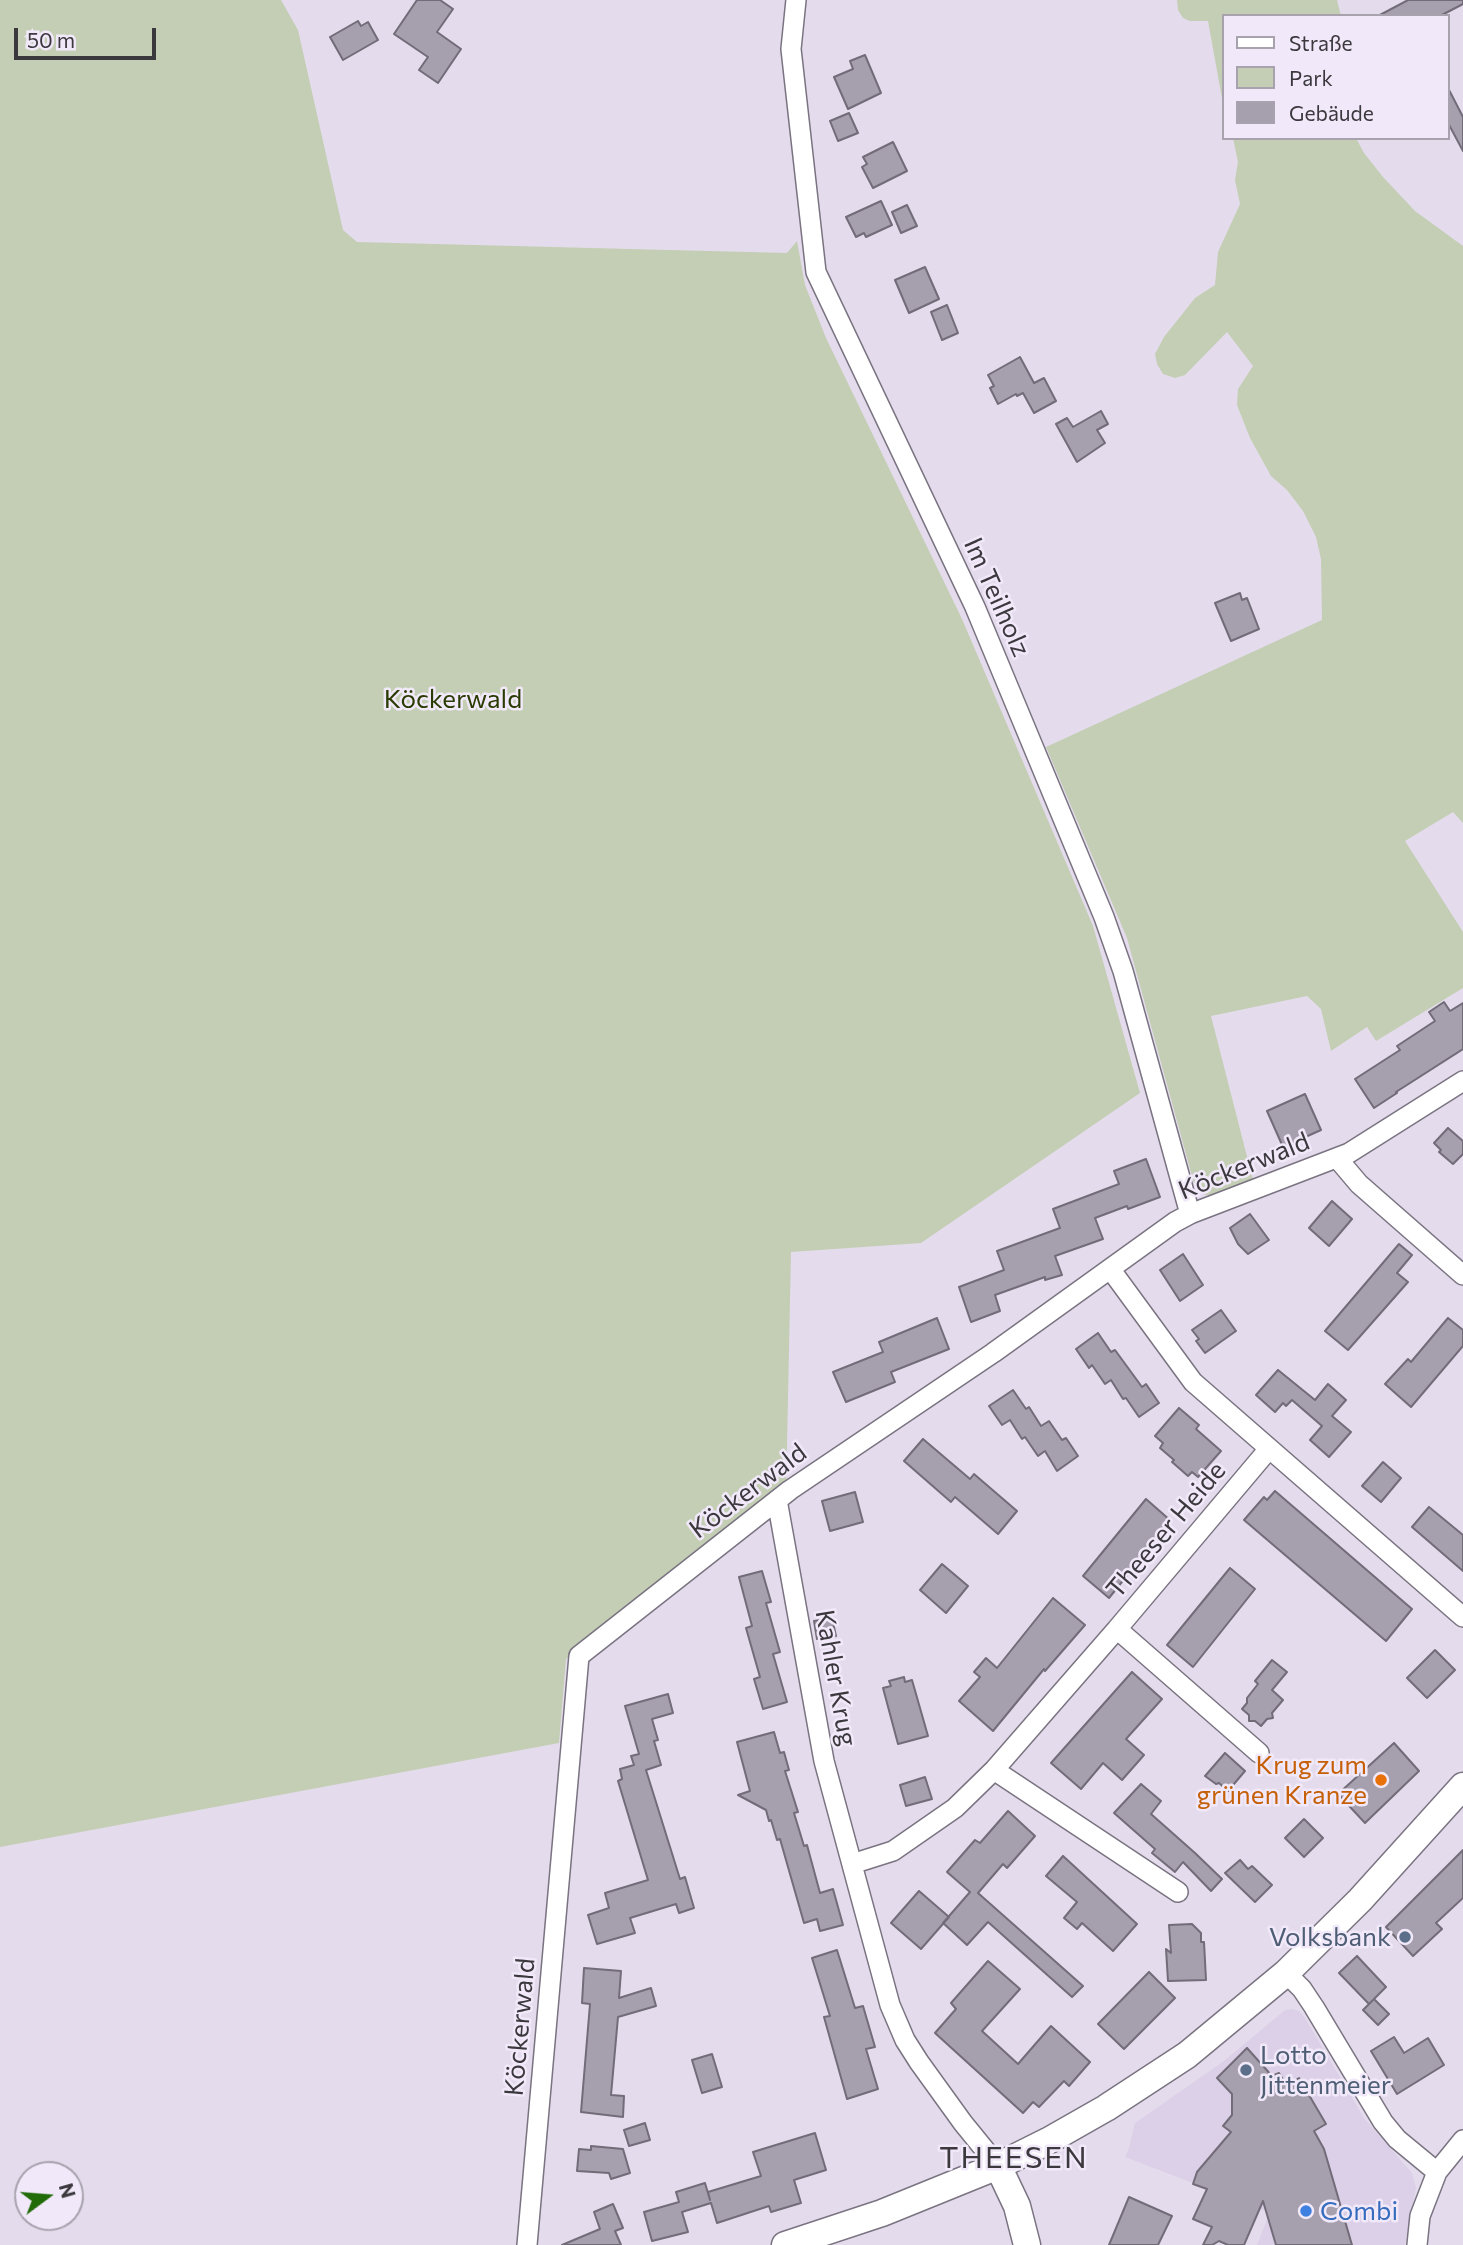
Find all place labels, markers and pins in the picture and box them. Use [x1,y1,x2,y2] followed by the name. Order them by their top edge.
[1197,1749,1367,1810] place label: Krug zum grünen Kranze
[1373,1772,1389,1788] marker: Krug zum grünen Kranze
[1269,1921,1391,1953] place label: Volksbank
[1397,1929,1413,1945] marker: Volksbank
[1260,2039,1391,2100] place label: Lotto Jittenmeier
[1238,2062,1254,2078] marker: Lotto Jittenmeier
[1320,2195,1398,2227] place label: Combi
[1298,2203,1314,2219] marker: Combi

